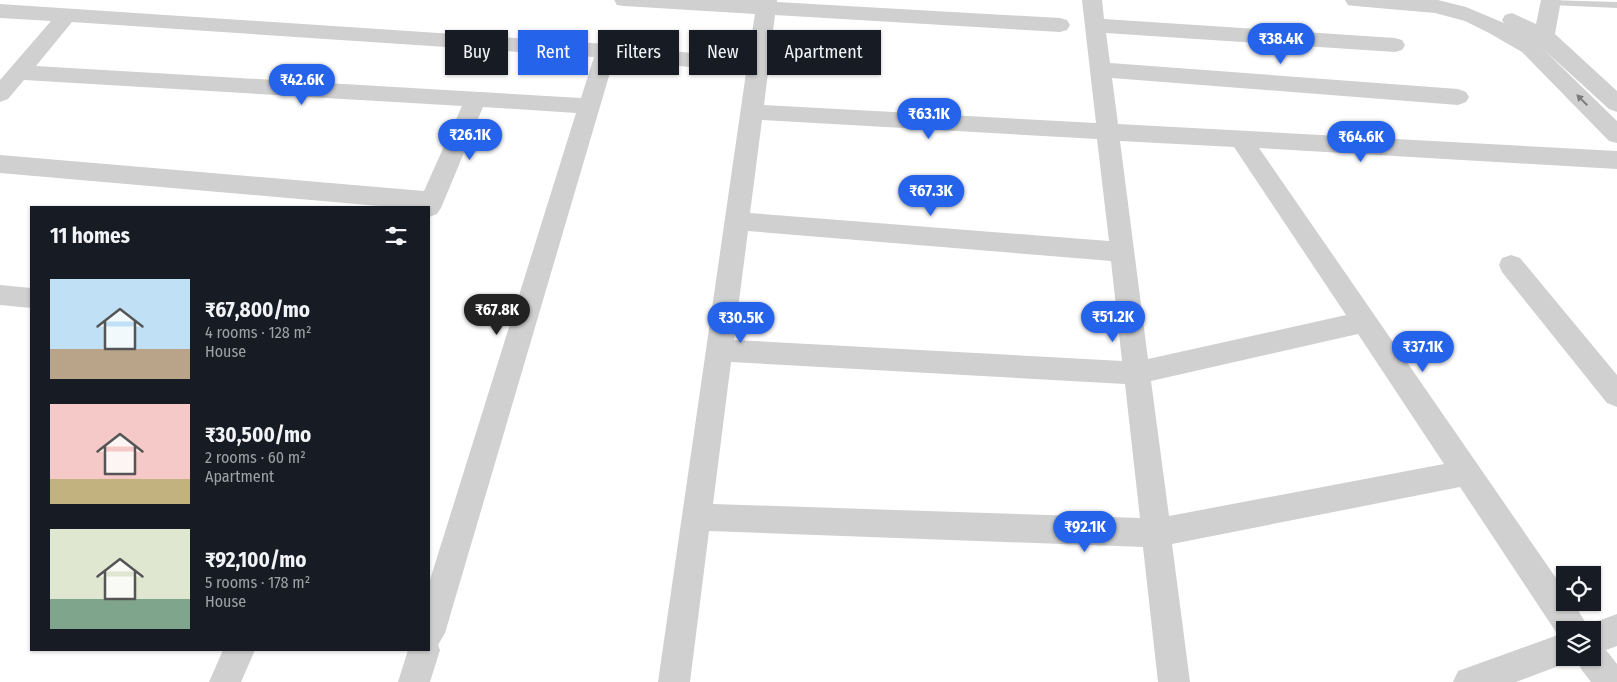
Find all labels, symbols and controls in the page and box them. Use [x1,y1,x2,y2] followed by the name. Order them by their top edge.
[1240,22,1322,65] pin: ₹38.4K
[1259,29,1303,48] text: ₹38.4K
[445,30,508,75] chip: Buy
[518,30,588,75] chip: Rent
[598,30,679,75] chip: Filters
[689,30,757,75] chip: New
[767,30,881,75] chip: Apartment
[261,64,343,106] pin: ₹42.6K
[280,70,324,89] text: ₹42.6K
[1577,94,1589,106] one-way arrow
[888,98,970,140] pin: ₹63.1K
[908,104,950,123] text: ₹63.1K
[429,119,511,161] pin: ₹26.1K
[1320,120,1402,163] pin: ₹64.6K
[449,125,491,144] text: ₹26.1K
[1338,127,1384,146] text: ₹64.6K
[890,174,972,217] pin: ₹67.3K
[909,181,953,200] text: ₹67.3K
[382,222,410,250] icon: filters
[50,223,130,249] text: 11 homes
[456,294,538,336] pin: ₹67.8K
[205,297,310,323] text: ₹67,800/mo
[90,299,150,359] icon: home
[475,300,519,319] text: ₹67.8K
[1072,300,1154,343] pin: ₹51.2K
[700,302,782,344] pin: ₹30.5K
[1092,307,1134,326] text: ₹51.2K
[718,308,764,327] text: ₹30.5K
[205,323,312,342] text: 4 rooms · 128 m²
[1382,330,1464,373] pin: ₹37.1K
[1403,337,1443,356] text: ₹37.1K
[205,342,246,361] text: House
[205,422,311,448] text: ₹30,500/mo
[90,424,150,484] icon: home
[205,448,306,467] text: 2 rooms · 60 m²
[205,467,274,486] text: Apartment
[1044,510,1126,553] pin: ₹92.1K
[1064,517,1106,536] text: ₹92.1K
[205,547,306,573] text: ₹92,100/mo
[90,549,150,609] icon: home
[1556,566,1601,666] map controls
[1556,566,1601,611] button: locate
[205,573,310,592] text: 5 rooms · 178 m²
[205,592,246,611] text: House
[1556,621,1601,666] button: layers

